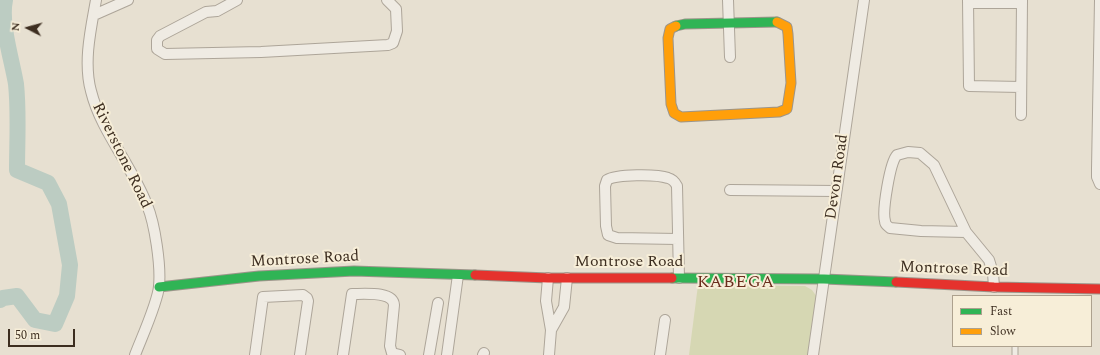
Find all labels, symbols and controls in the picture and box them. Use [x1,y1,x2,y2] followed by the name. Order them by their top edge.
[8,8,48,48] north arrow
[7,21,24,32] text: N
[87,100,155,212] street label: Riverstone Road
[823,133,853,221] street label: Devon Road
[250,248,360,272] street label: Montrose Road
[575,253,683,273] street label: Montrose Road
[899,259,1009,281] street label: Montrose Road
[697,274,775,294] district label: KABEGA
[952,295,1092,347] legend
[990,302,1012,321] text: Fast
[10,321,77,347] scale bar
[990,322,1015,341] text: Slow
[15,326,40,345] text: 50 m

